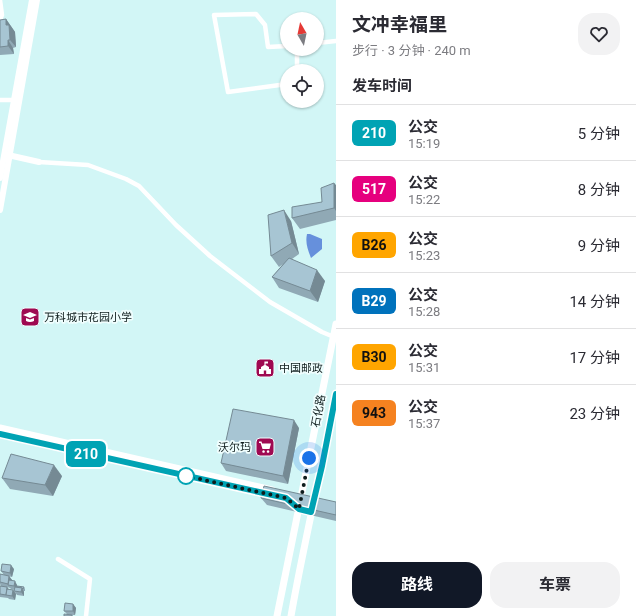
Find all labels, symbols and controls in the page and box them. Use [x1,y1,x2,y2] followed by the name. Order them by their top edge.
[280,12,324,56] north arrow
[280,12,324,108] map controls
[352,13,447,36] text: 文冲幸福里
[578,13,620,55] button: heart
[352,43,471,58] text: 步行 · 3 分钟 · 240 m
[280,64,324,108] button: locate
[352,77,412,95] text: 发车时间
[408,118,438,136] text: 公交
[362,125,386,141] text: 210
[578,125,620,143] text: 5 分钟
[408,136,440,151] text: 15:19
[408,174,438,192] text: 公交
[362,181,386,197] text: 517
[578,181,620,199] text: 8 分钟
[408,192,440,207] text: 15:22
[408,230,438,248] text: 公交
[362,237,387,253] text: B26
[578,237,620,255] text: 9 分钟
[408,248,440,263] text: 15:23
[408,286,438,304] text: 公交
[362,293,387,309] text: B29
[569,293,620,311] text: 14 分钟
[408,304,440,319] text: 15:28
[19,306,41,328] school or university icon: 万科城市花园小学
[44,311,132,324] place label: 万科城市花园小学
[408,342,438,360] text: 公交
[362,349,387,365] text: B30
[569,349,620,367] text: 17 分钟
[254,357,276,379] public building icon: 中国邮政
[408,360,440,375] text: 15:31
[279,362,323,375] place label: 中国邮政
[309,394,328,429] street label: 石化路
[408,398,438,416] text: 公交
[362,405,386,421] text: 943
[569,405,620,423] text: 23 分钟
[408,416,440,431] text: 15:37
[254,436,276,458] supermarket icon: 沃尔玛
[63,441,109,467] line badge: 210
[218,441,251,454] place label: 沃尔玛
[74,446,98,462] text: 210
[299,448,319,468] your location
[177,467,195,485] unlabelled marker
[352,562,482,608] button: 路线
[490,562,620,608] button: 车票

